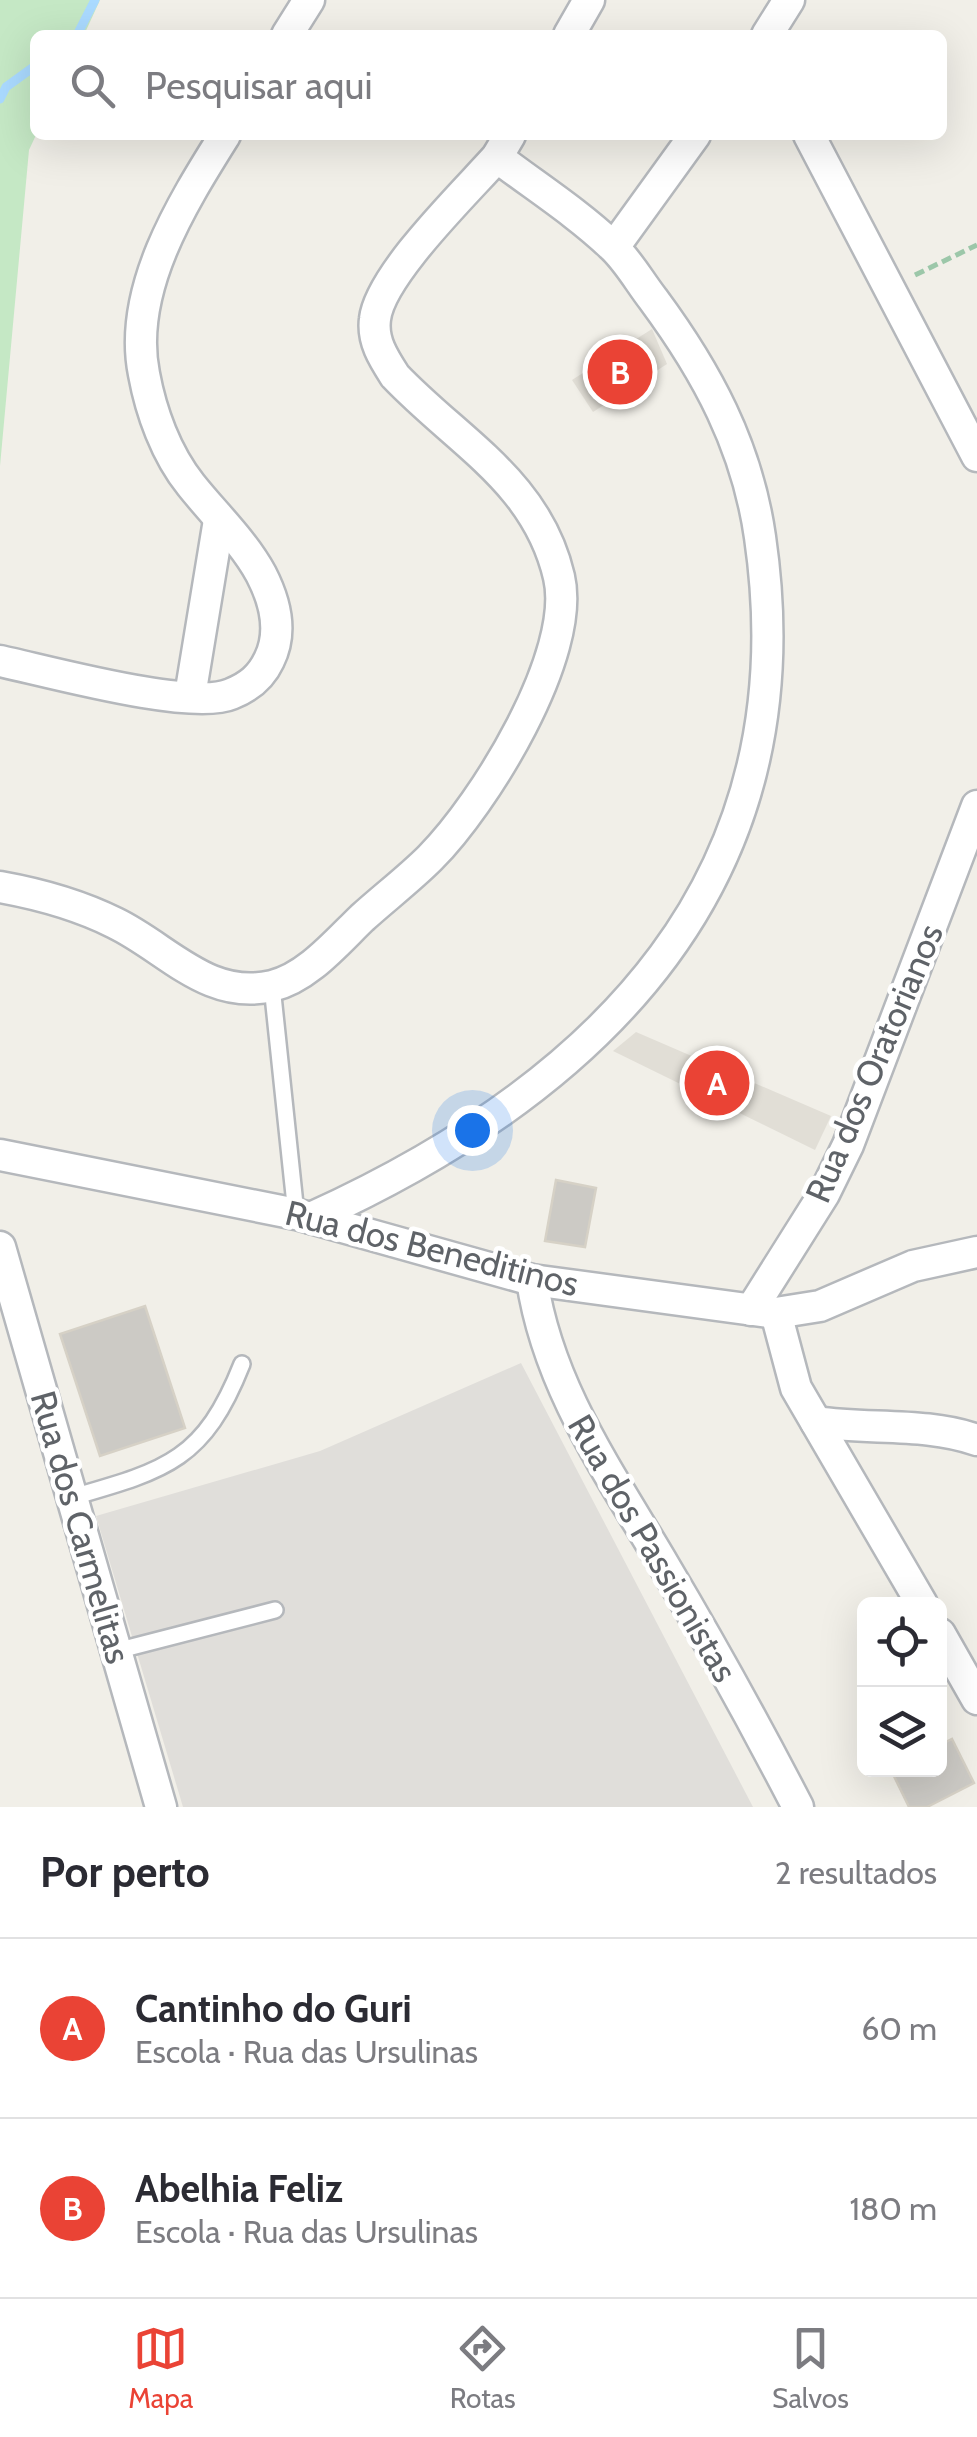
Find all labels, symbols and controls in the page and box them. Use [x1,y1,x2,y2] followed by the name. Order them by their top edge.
[30,30,947,140] search box
[65,58,120,113] icon: search
[145,62,372,109] text: Pesquisar aqui
[588,334,652,410] pin: B
[796,917,952,1209] street label: Rua dos Oratorianos
[684,1046,750,1120] pin: A
[447,1105,498,1156] your location
[281,1191,583,1305] street label: Rua dos Beneditinos
[22,1386,140,1668] street label: Rua dos Carmelitas
[559,1407,747,1689] street label: Rua dos Passionistas
[857,1597,947,1777] map controls
[857,1597,947,1687] button: locate
[857,1687,947,1777] button: layers
[40,1846,210,1898] text: Por perto
[775,1853,937,1892] text: 2 resultados
[135,1985,412,2032] text: Cantinho do Guri
[62,2009,83,2048] text: A
[861,2009,937,2048] text: 60 m
[135,2032,478,2071] text: Escola · Rua das Ursulinas
[135,2165,343,2212] text: Abelhia Feliz
[62,2189,83,2228] text: B
[850,2189,937,2228] text: 180 m
[135,2212,478,2251] text: Escola · Rua das Ursulinas
[128,2321,193,2415] tab: Mapa
[450,2321,516,2415] tab: Rotas
[772,2321,849,2415] tab: Salvos

